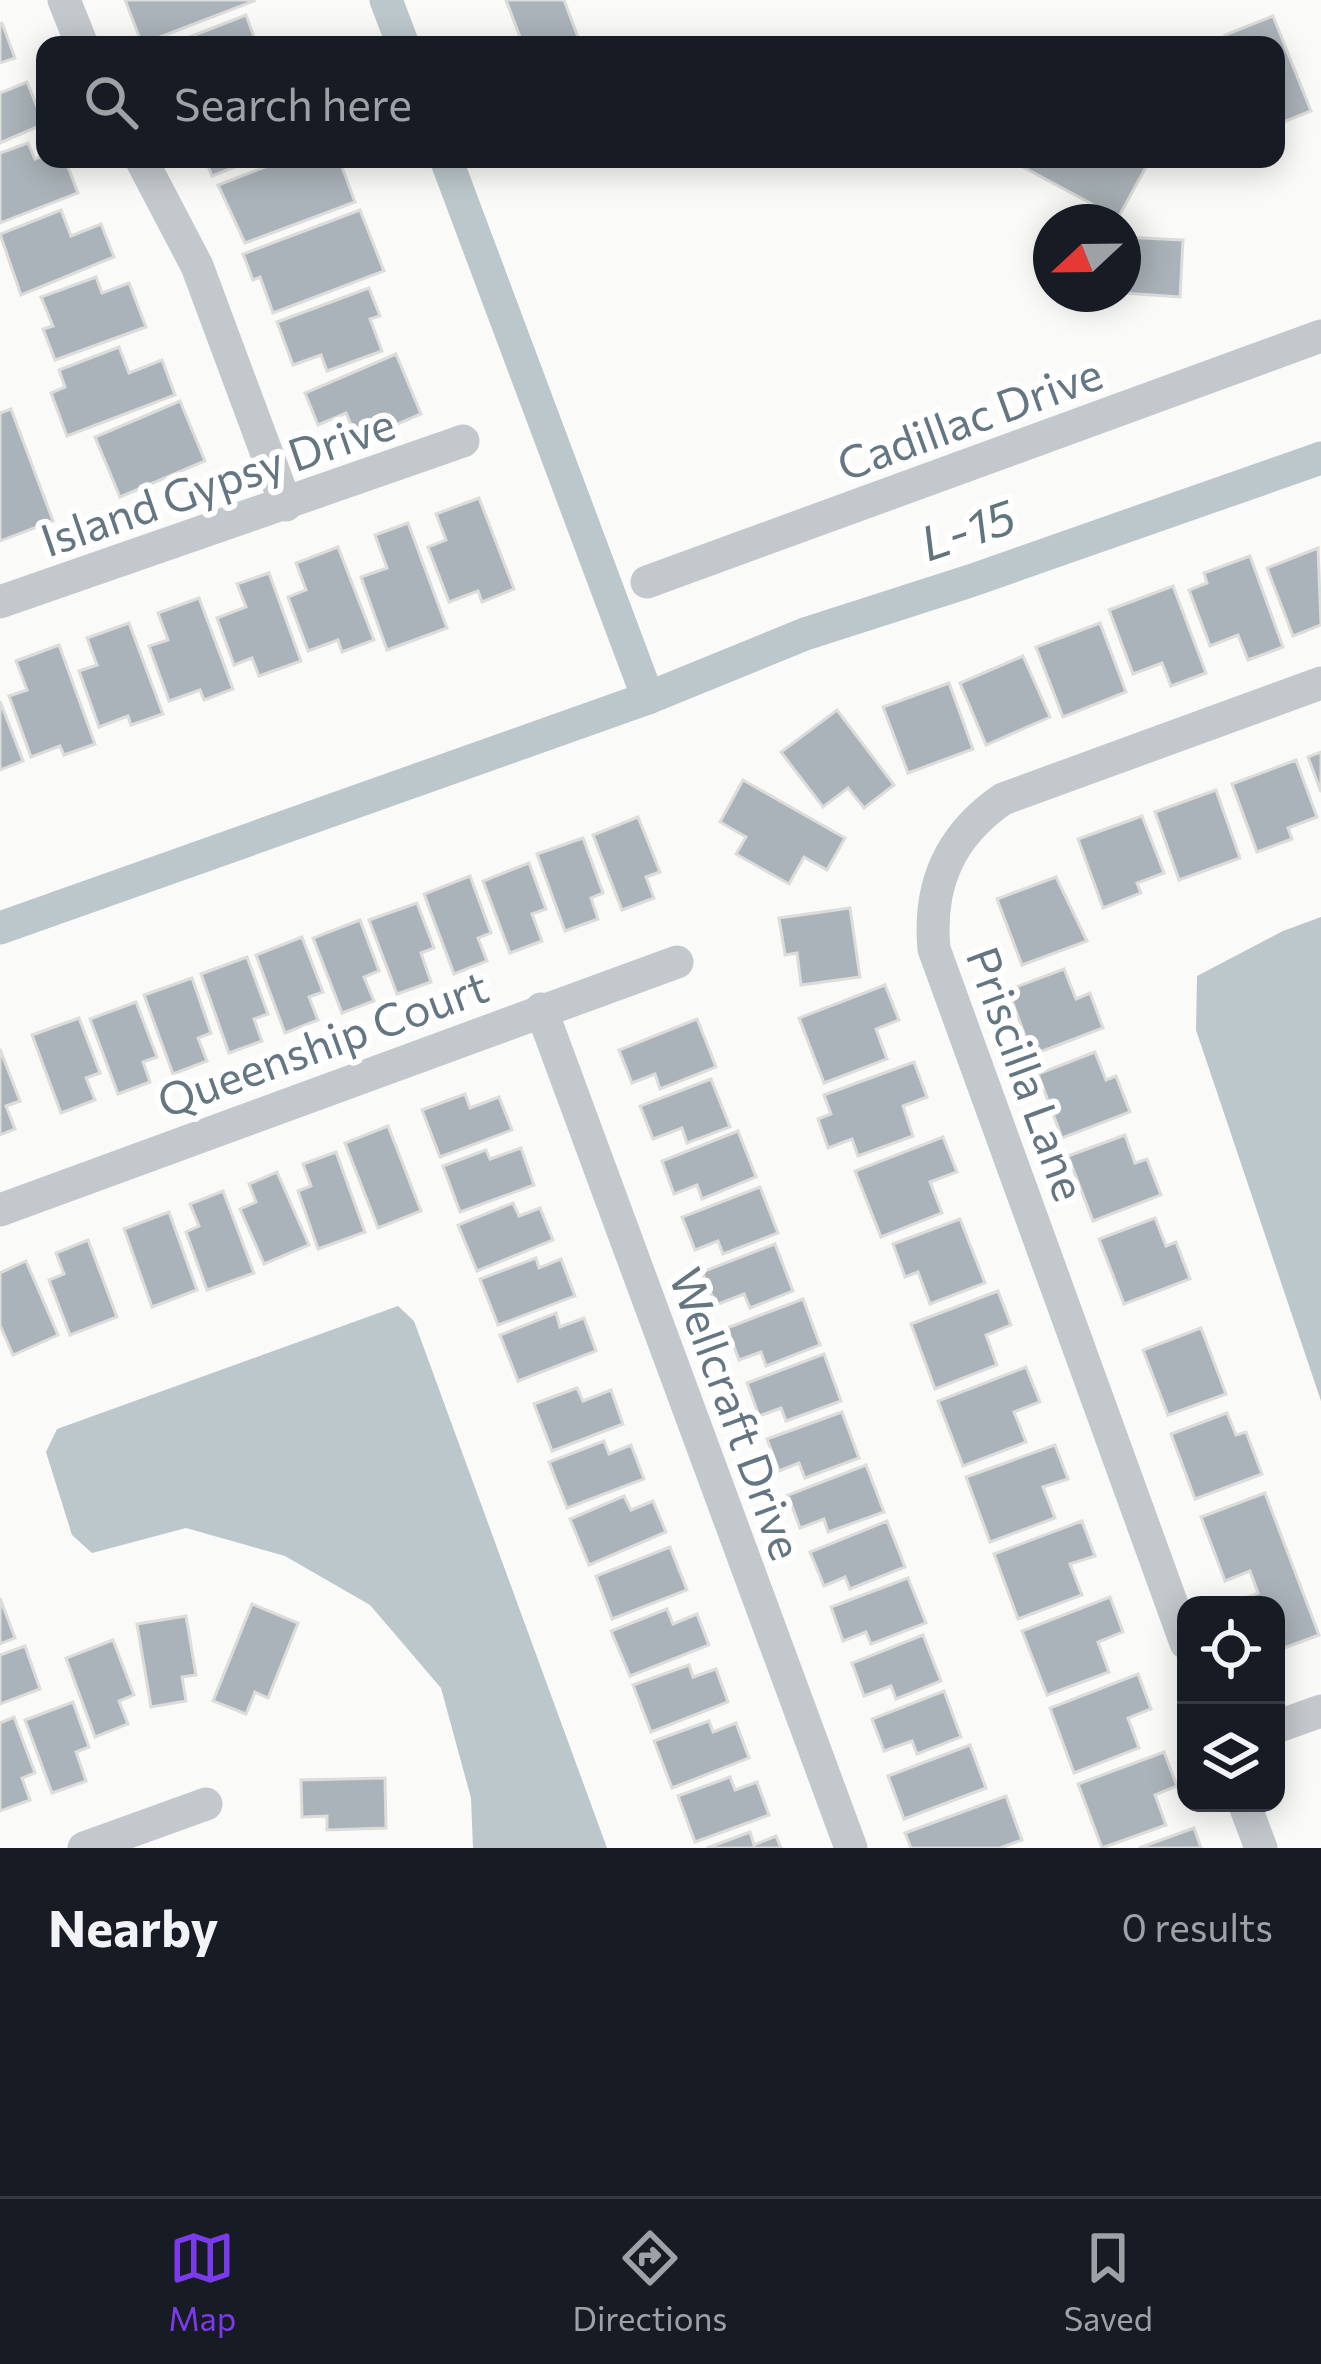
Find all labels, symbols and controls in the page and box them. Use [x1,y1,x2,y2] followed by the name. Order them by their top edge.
[36,36,1285,168] search box
[78,69,144,135] icon: search
[174,75,412,130] text: Search here
[1033,204,1141,312] north arrow
[829,344,1109,490] street label: Cadillac Drive
[33,394,401,566] street label: Island Gypsy Drive
[912,484,1022,571] water label: L-15
[957,939,1099,1207] street label: Priscilla Lane
[149,957,495,1127] street label: Queenship Court
[660,1260,816,1566] street label: Wellcraft Drive
[1177,1596,1285,1812] map controls
[1177,1596,1285,1704] button: locate
[1177,1704,1285,1812] button: layers
[48,1895,218,1958] text: Nearby
[1121,1902,1273,1950] text: 0 results
[168,2225,236,2338] tab: Map
[573,2225,727,2338] tab: Directions
[1064,2225,1153,2338] tab: Saved

